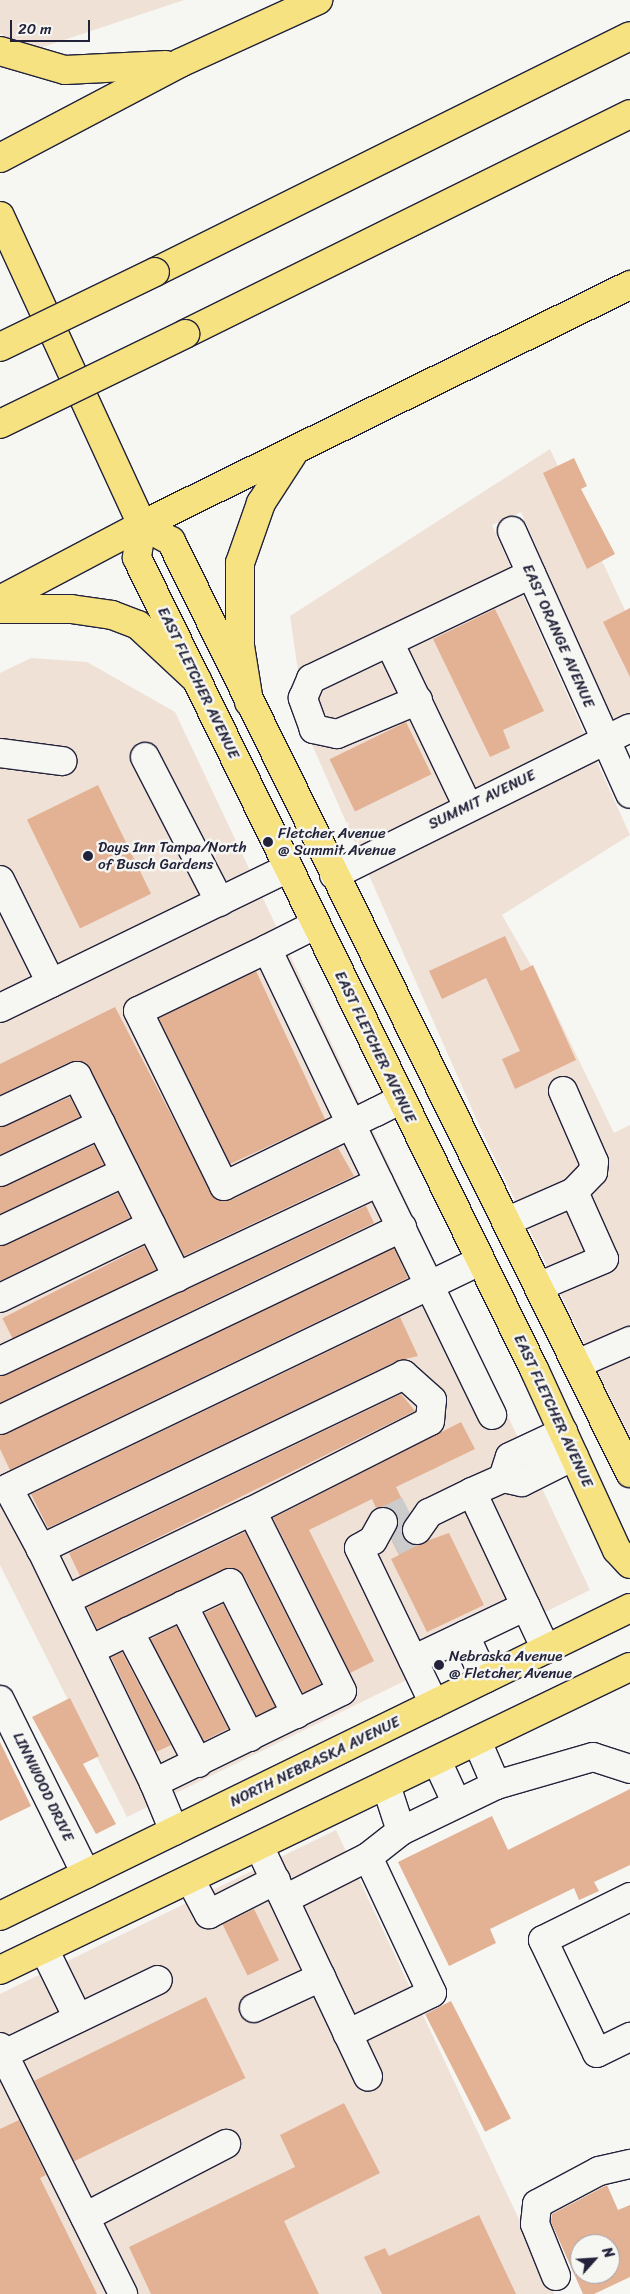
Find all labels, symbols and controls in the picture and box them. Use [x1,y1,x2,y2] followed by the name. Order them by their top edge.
[12,10,92,42] scale bar
[18,16,52,42] text: 20 m
[518,561,598,711] street label: EAST ORANGE AVENUE
[154,604,242,762] street label: EAST FLETCHER AVENUE
[426,766,538,834] street label: SUMMIT AVENUE
[278,824,396,859] place label: Fletcher Avenue @ Summit Avenue
[262,836,274,848] marker: Fletcher Avenue @ Summit Avenue
[98,838,247,873] place label: Days Inn Tampa/North of Busch Gardens
[82,850,94,862] marker: Days Inn Tampa/North of Busch Gardens
[331,968,419,1126] street label: EAST FLETCHER AVENUE
[510,1332,596,1490] street label: EAST FLETCHER AVENUE
[449,1647,572,1682] place label: Nebraska Avenue @ Fletcher Avenue
[433,1659,445,1671] marker: Nebraska Avenue @ Fletcher Avenue
[228,1713,402,1811] street label: NORTH NEBRASKA AVENUE
[9,1730,77,1844] street label: LINNWOOD DRIVE
[570,2234,620,2284] north arrow
[595,2243,621,2262] text: N

